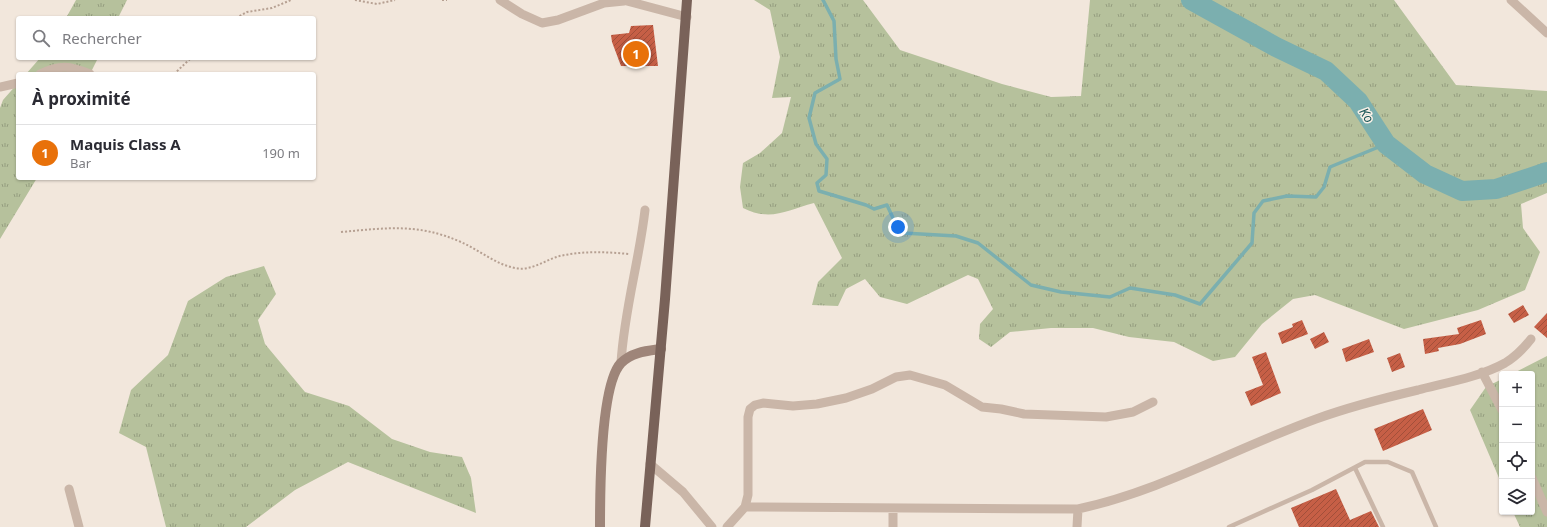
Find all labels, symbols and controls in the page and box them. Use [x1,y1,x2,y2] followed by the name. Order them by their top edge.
[16,16,316,60] search box
[30,27,52,49] icon: search
[62,28,142,48] text: Rechercher
[623,39,649,69] pin: 1
[32,87,131,110] text: À proximité
[1355,104,1379,126] water label: Ko
[70,134,181,154] text: Maquis Class A
[41,144,49,162] text: 1
[262,144,300,162] text: 190 m
[70,154,91,172] text: Bar
[888,217,908,237] your location
[1499,371,1535,515] map controls
[1499,371,1535,407] button: +
[1499,407,1535,443] button: −
[1499,443,1535,479] button: locate
[1499,479,1535,515] button: layers

